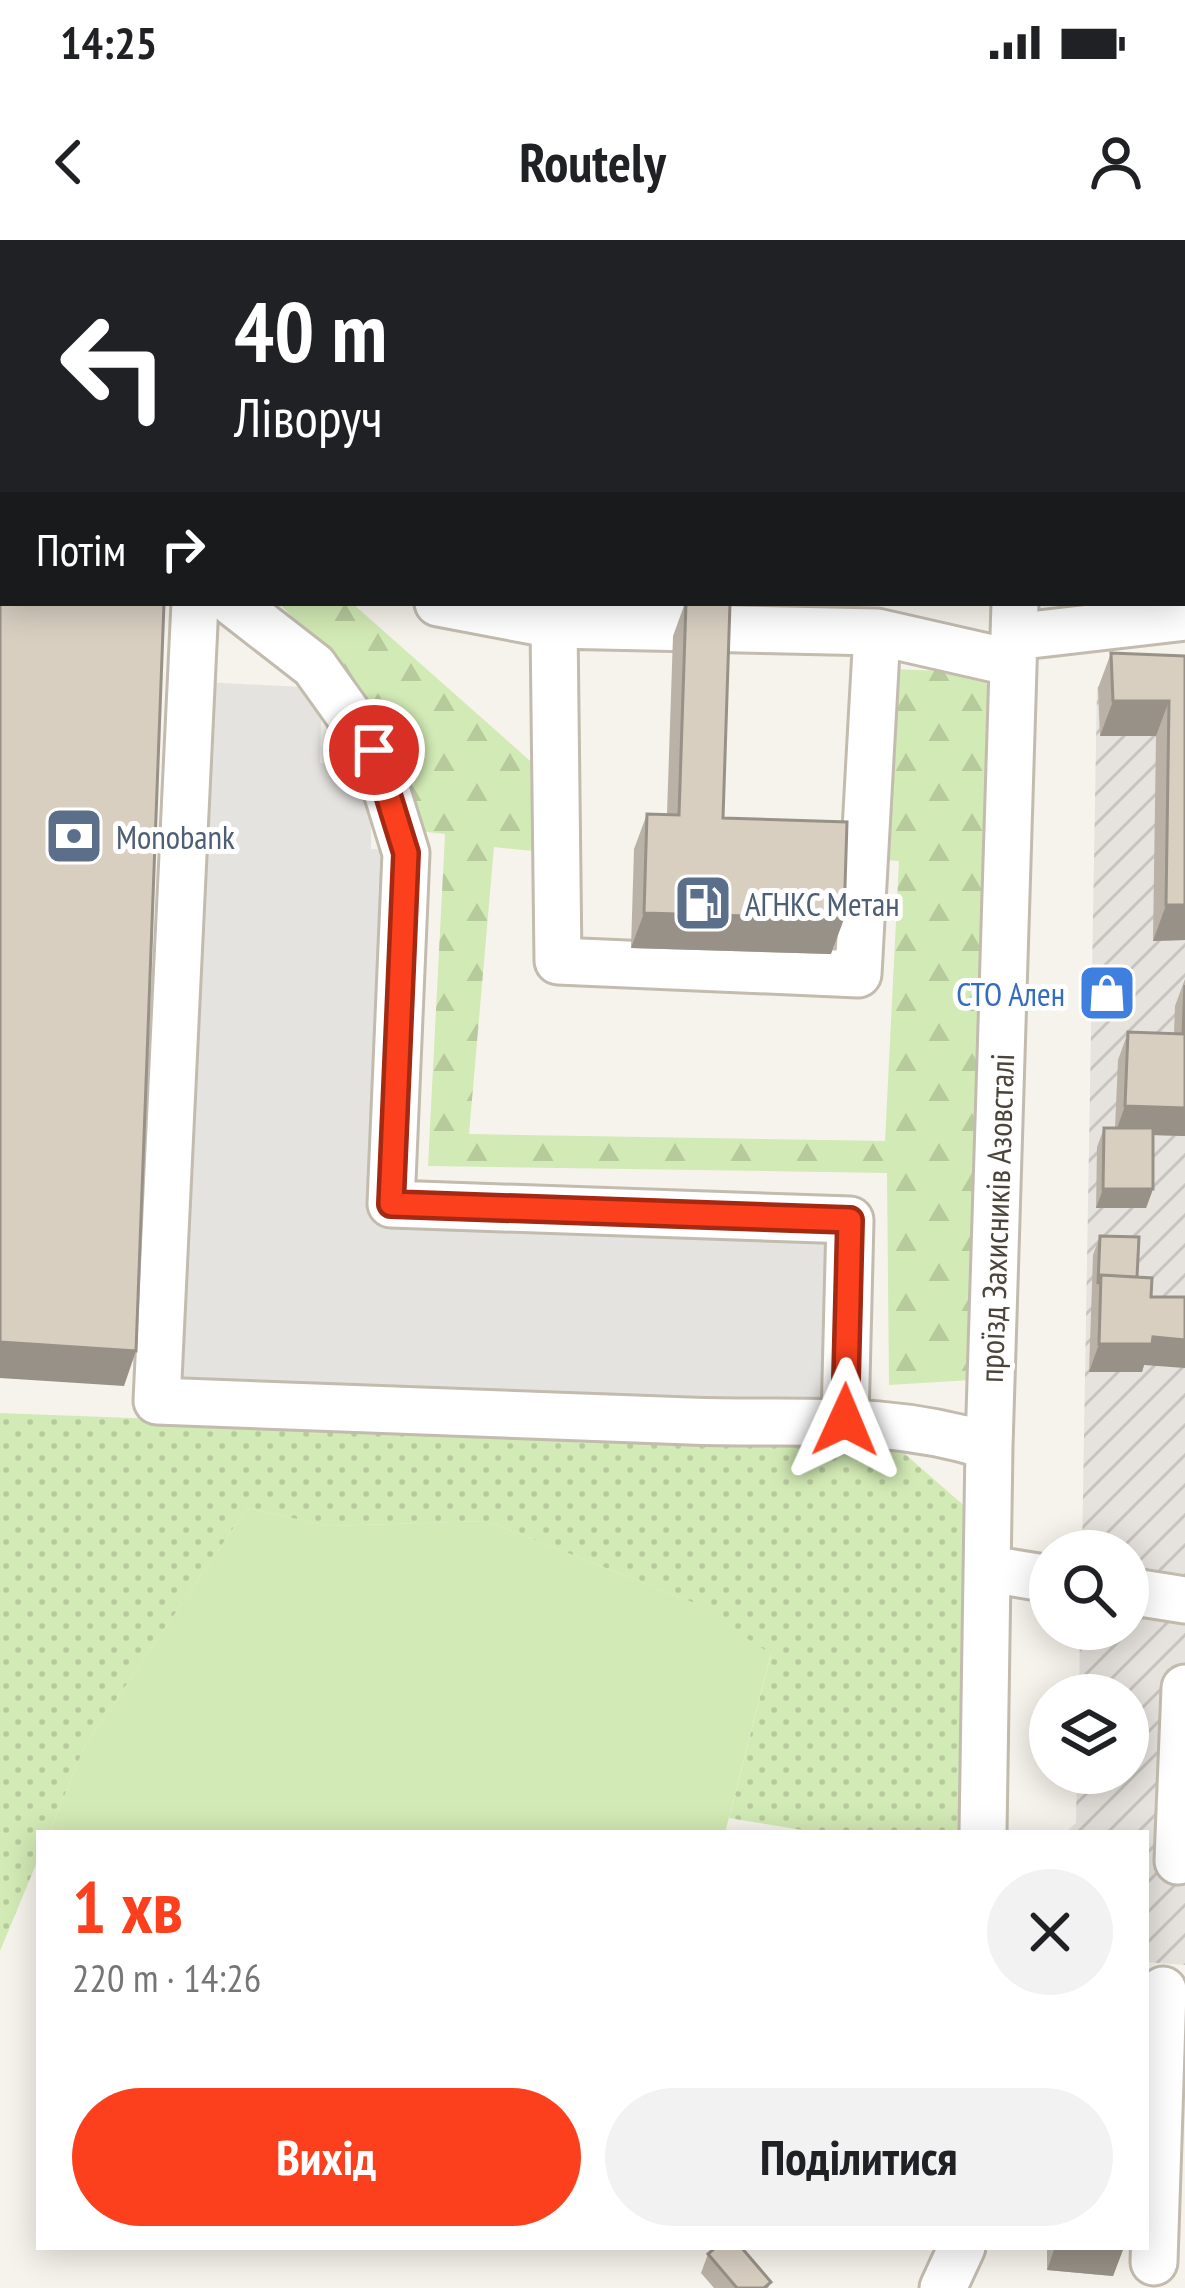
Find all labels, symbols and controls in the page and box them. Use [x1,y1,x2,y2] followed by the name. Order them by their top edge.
[60,13,157,71] text: 14:25
[519,127,666,197] text: Routely
[36,129,102,195] icon: back
[1083,129,1149,195] icon: person
[234,276,387,385] text: 40 m
[36,288,192,444] icon: left
[234,382,383,452] text: Ліворуч
[150,516,216,582] icon: right
[36,520,126,578] text: Потім
[323,699,425,801] pin
[341,717,407,783] icon: arrive
[43,805,105,867] bank icon: Monobank
[116,815,235,858] place label: Monobank
[672,872,734,934] fuel station icon: АГНКС Метан
[745,882,900,925] place label: АГНКС Метан
[1076,962,1138,1024] shop icon: СТО Ален
[956,972,1065,1015] place label: СТО Ален
[969,1053,1023,1383] street label: проїзд Захисників Азовсталі
[782,1357,908,1483] position arrow
[1029,1530,1149,1794] map controls
[1029,1530,1149,1650] button: search
[1029,1674,1149,1794] button: layers
[72,1860,183,1953] text: 1 хв
[987,1869,1113,1995] button: close
[72,1952,261,2003] text: 220 m · 14:26
[72,2088,581,2226] button: Вихід
[605,2088,1113,2226] button: Поділитися

